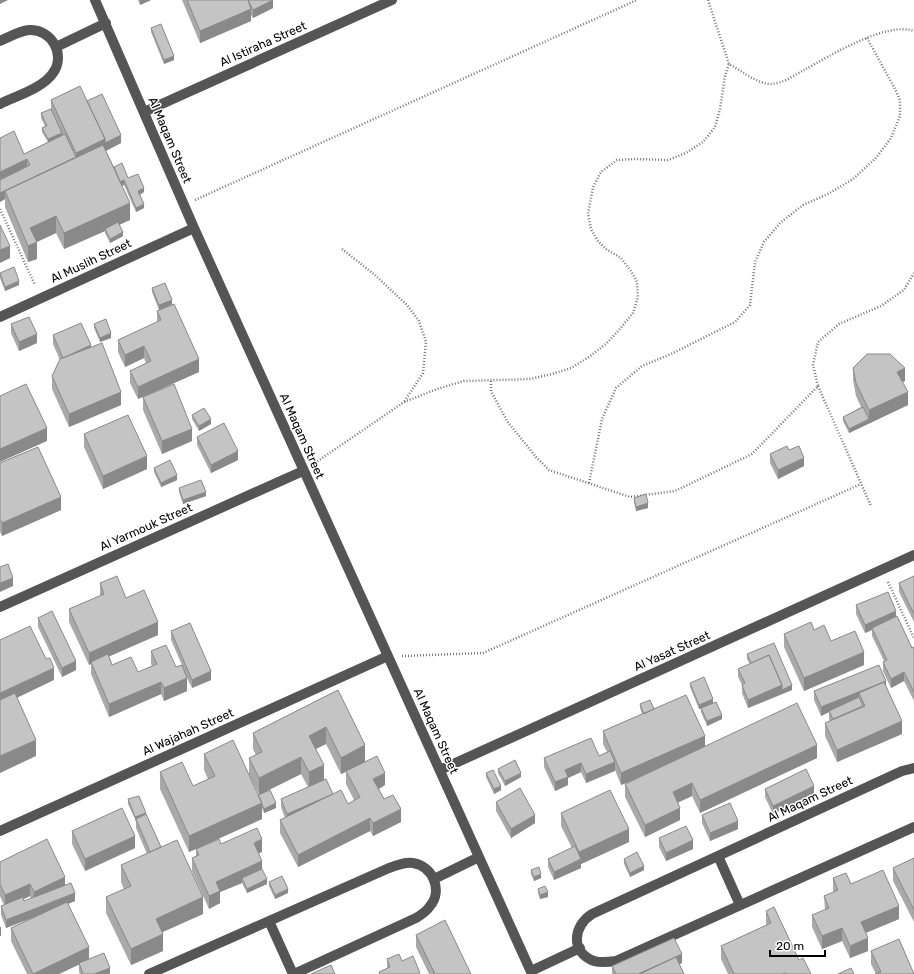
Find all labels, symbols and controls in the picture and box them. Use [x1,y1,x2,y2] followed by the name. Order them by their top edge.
[217,18,309,69] street label: Al Istiraha Street
[146,95,195,185] street label: Al Maqam Street
[48,236,134,286] street label: Al Muslih Street
[277,391,327,481] street label: Al Maqam Street
[98,500,195,554] street label: Al Yarmouk Street
[632,628,712,674] street label: Al Yasat Street
[411,686,461,776] street label: Al Maqam Street
[140,705,236,758] street label: Al Wajahah Street
[765,773,855,825] street label: Al Maqam Street
[770,932,825,958] scale bar
[776,939,804,953] text: 20 m

